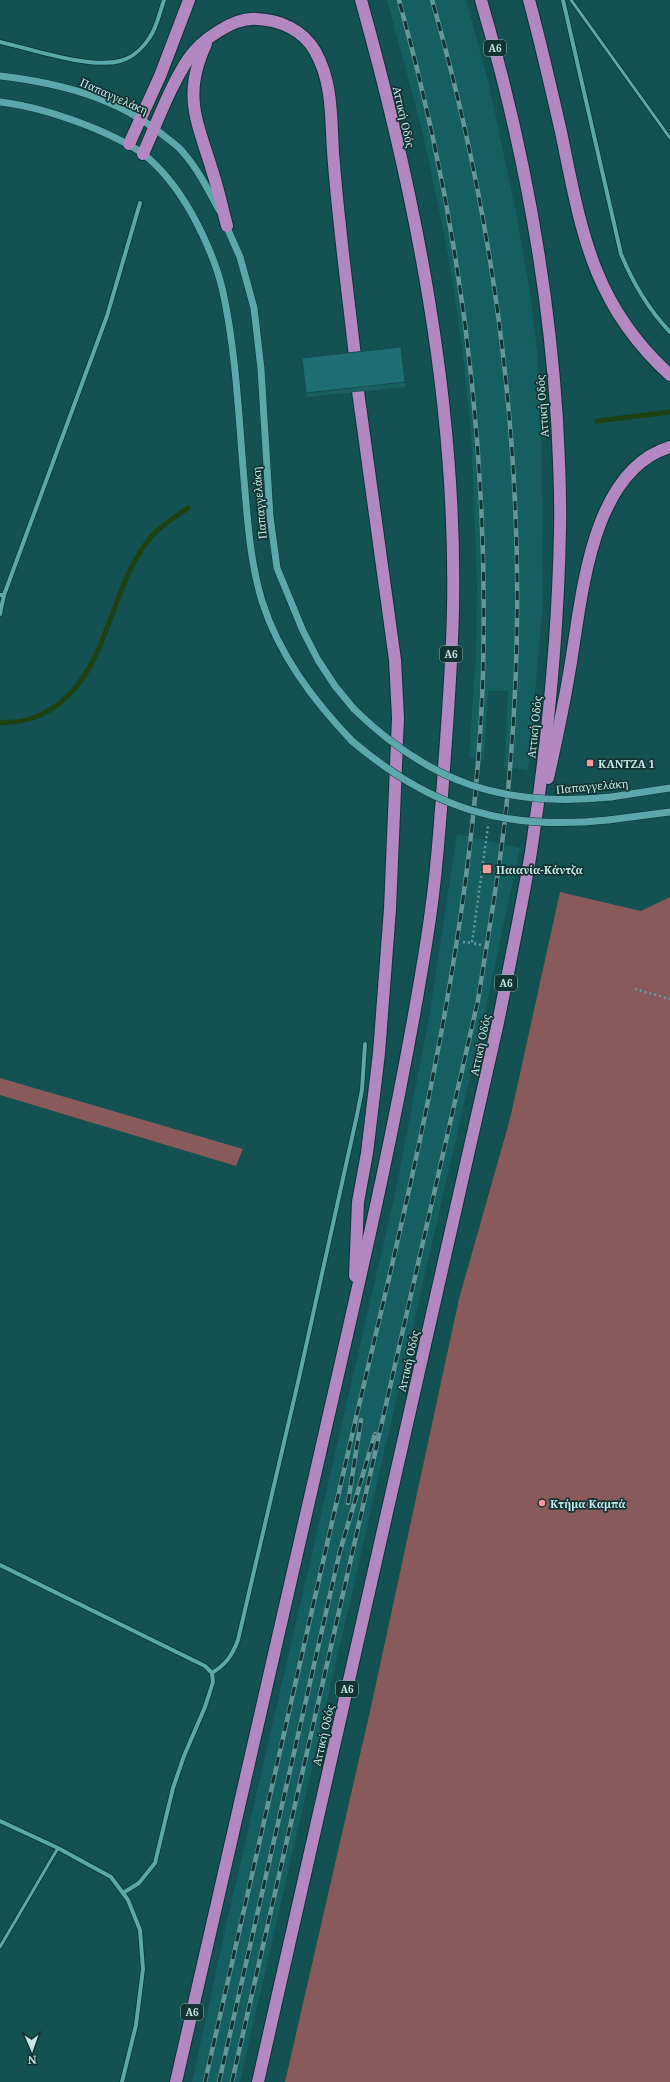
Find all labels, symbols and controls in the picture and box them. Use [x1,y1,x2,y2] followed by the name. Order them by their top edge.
[484,40,506,56] road number: Α6
[78,74,150,118] street label: Παπαγγελάκη
[390,85,418,149] street label: Αττική Οδός
[532,374,552,438] street label: Αττική Οδός
[248,466,270,540] street label: Παπαγγελάκη
[440,646,462,662] road number: Α6
[523,695,545,759] street label: Αττική Οδός
[598,756,655,771] place label: ΚΑΝΤΖΑ 1
[585,758,595,768] marker: ΚΑΝΤΖΑ 1
[555,775,629,797] street label: Παπαγγελάκη
[496,862,583,877] place label: Παιανία-Κάντζα
[481,863,493,875] marker: Παιανία-Κάντζα
[495,975,517,991] road number: Α6
[466,1013,494,1077] street label: Αττική Οδός
[394,1329,422,1393] street label: Αττική Οδός
[550,1496,626,1511] place label: Kτήμα Καμπά
[537,1498,547,1508] marker: Kτήμα Καμπά
[336,1681,358,1697] road number: Α6
[309,1703,337,1767] street label: Αττική Οδός
[181,2004,203,2020] road number: Α6
[12,2030,52,2070] north arrow
[27,2053,37,2068] text: N

